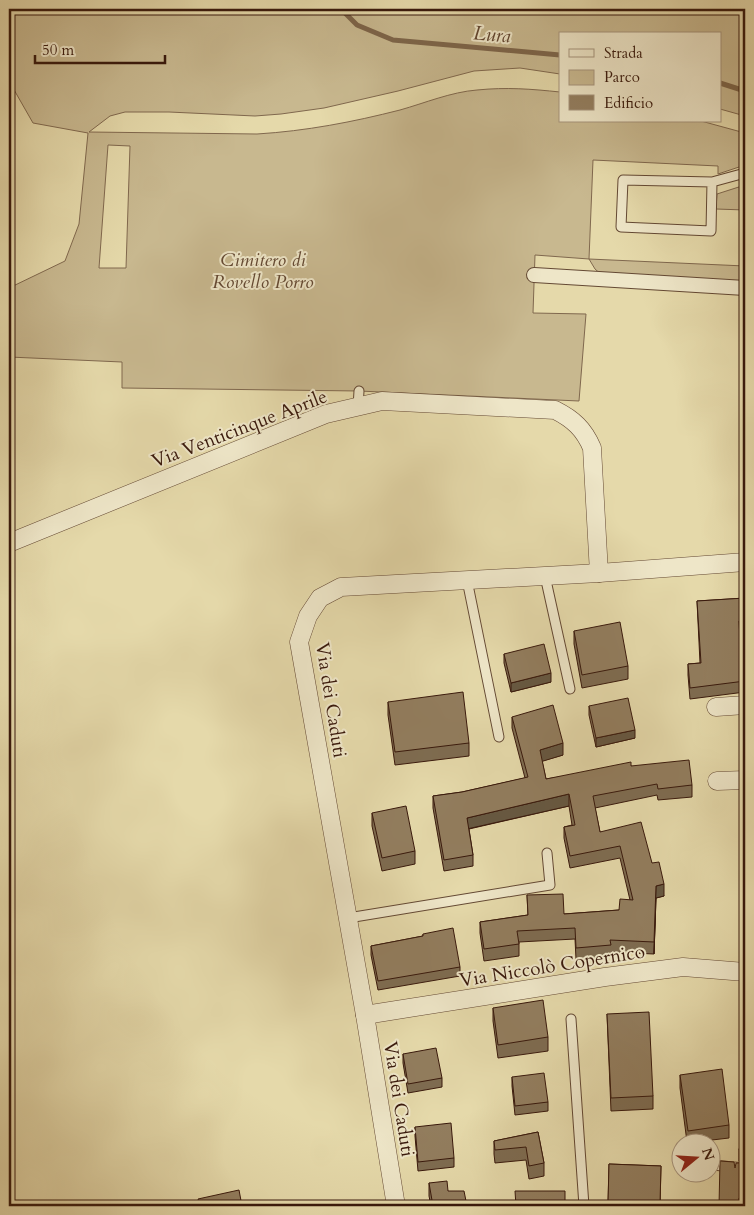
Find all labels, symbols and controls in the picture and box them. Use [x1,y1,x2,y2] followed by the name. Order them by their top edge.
[472,19,512,50] water label: Lura
[35,32,165,64] scale bar
[559,32,722,122] legend
[42,40,74,60] text: 50 m
[604,43,643,63] text: Strada
[604,67,640,87] text: Parco
[604,93,653,113] text: Edificio
[212,247,314,295] park label: Cimitero di Rovello Porro
[148,383,331,474] street label: Via Venticinque Aprile
[309,641,353,760] street label: Via dei Caduti
[458,938,647,993] street label: Via Niccolò Copernico
[377,1040,421,1159] street label: Via dei Caduti
[672,1132,722,1182] north arrow
[697,1145,719,1163] text: N

